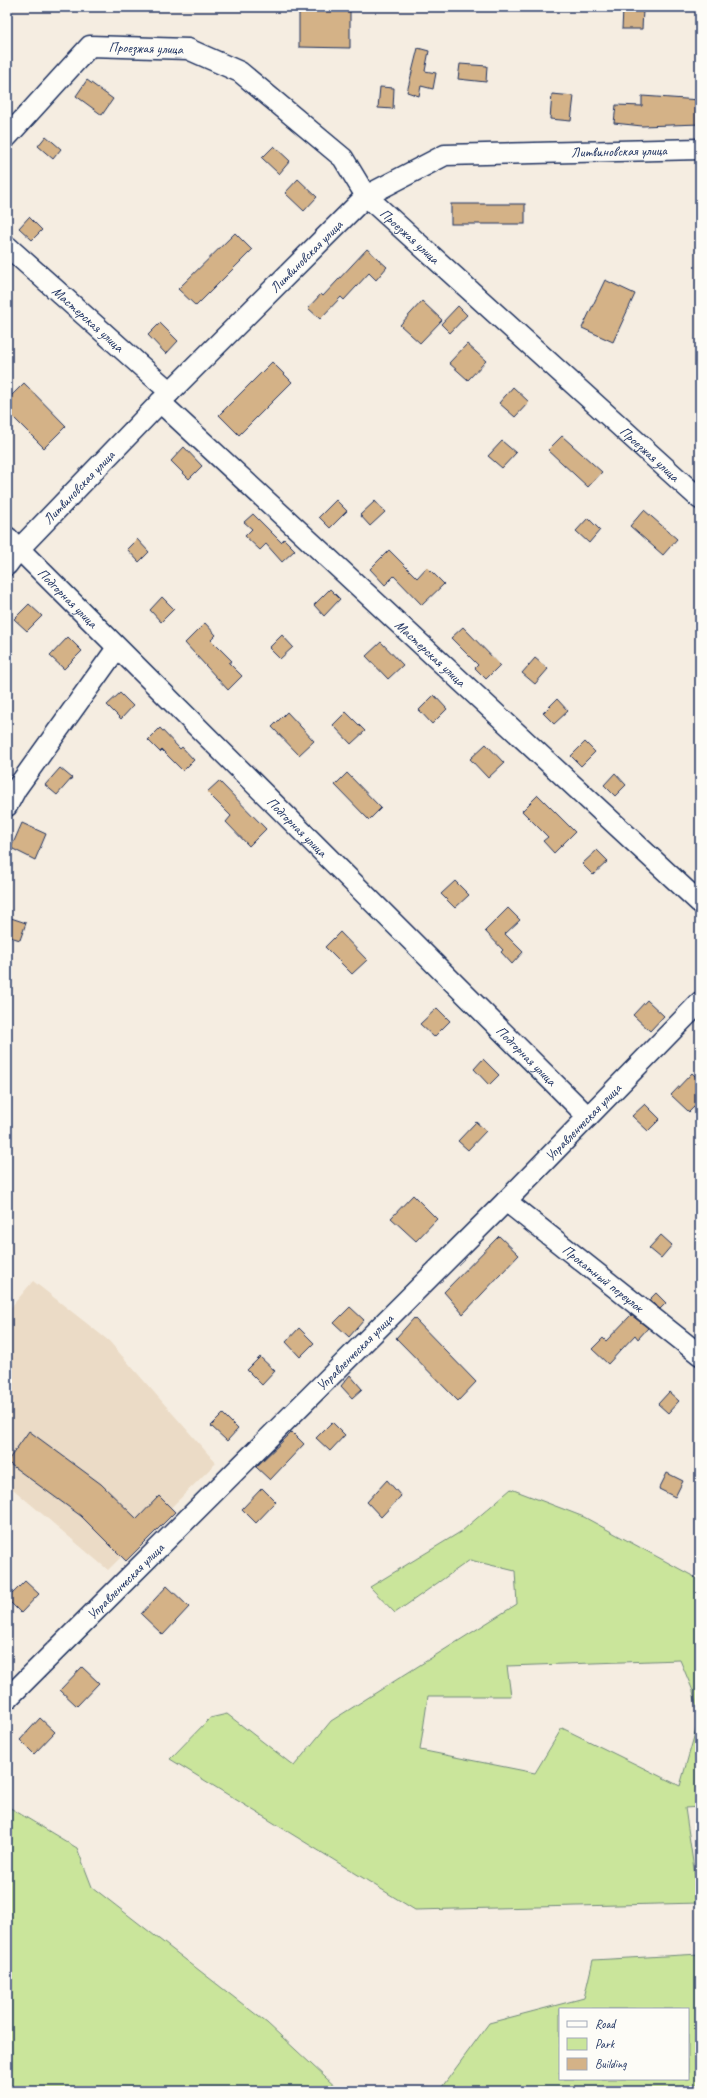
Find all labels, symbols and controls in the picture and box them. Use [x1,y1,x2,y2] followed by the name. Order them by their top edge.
[108,39,184,58] street label: Проезжая улица
[571,142,668,161] street label: Литвиновская улица
[376,205,444,268] street label: Проезжая улица
[266,216,347,296] street label: Литвиновская улица
[49,283,128,356] street label: Мастерская улица
[616,423,683,486] street label: Проезжая улица
[40,446,119,528] street label: Литвиновская улица
[34,565,102,632] street label: Подгорная улица
[391,616,470,691] street label: Мастерская улица
[263,793,331,861] street label: Подгорная улица
[493,1022,560,1090] street label: Подгорная улица
[542,1079,626,1165] street label: Управленческая улица
[559,1241,648,1317] street label: Прокатный переулок
[313,1310,398,1394] street label: Управленческая улица
[84,1538,169,1623] street label: Управленческая улица
[559,2008,689,2080] legend
[595,2016,617,2032] text: Road
[595,2036,616,2052] text: Park
[595,2056,627,2072] text: Building

